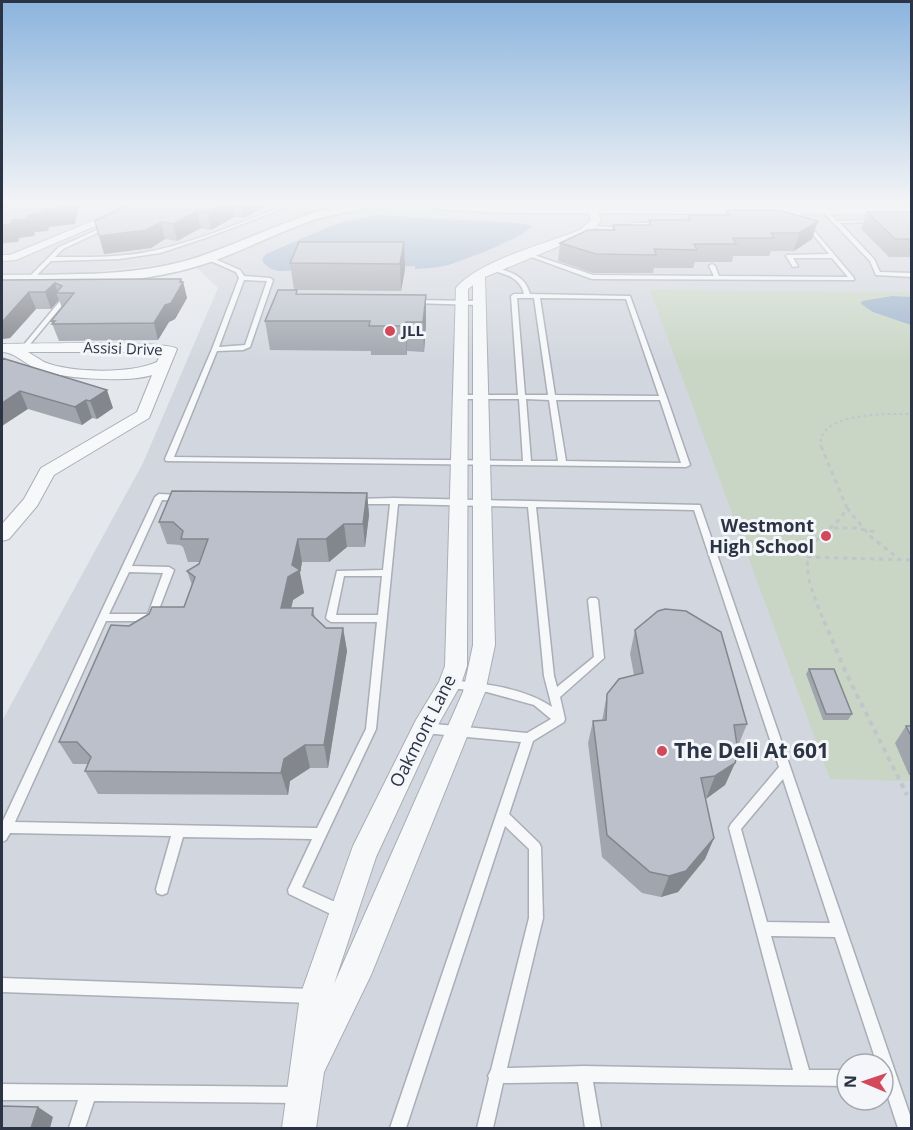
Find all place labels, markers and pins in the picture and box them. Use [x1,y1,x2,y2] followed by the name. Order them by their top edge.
[400,320,424,340] place label: JLL
[383,324,397,338] marker: JLL
[709,513,814,558] place label: Westmont High School
[819,529,833,543] marker: Westmont High School
[674,736,829,764] place label: The Deli At 601
[655,744,669,758] marker: The Deli At 601

